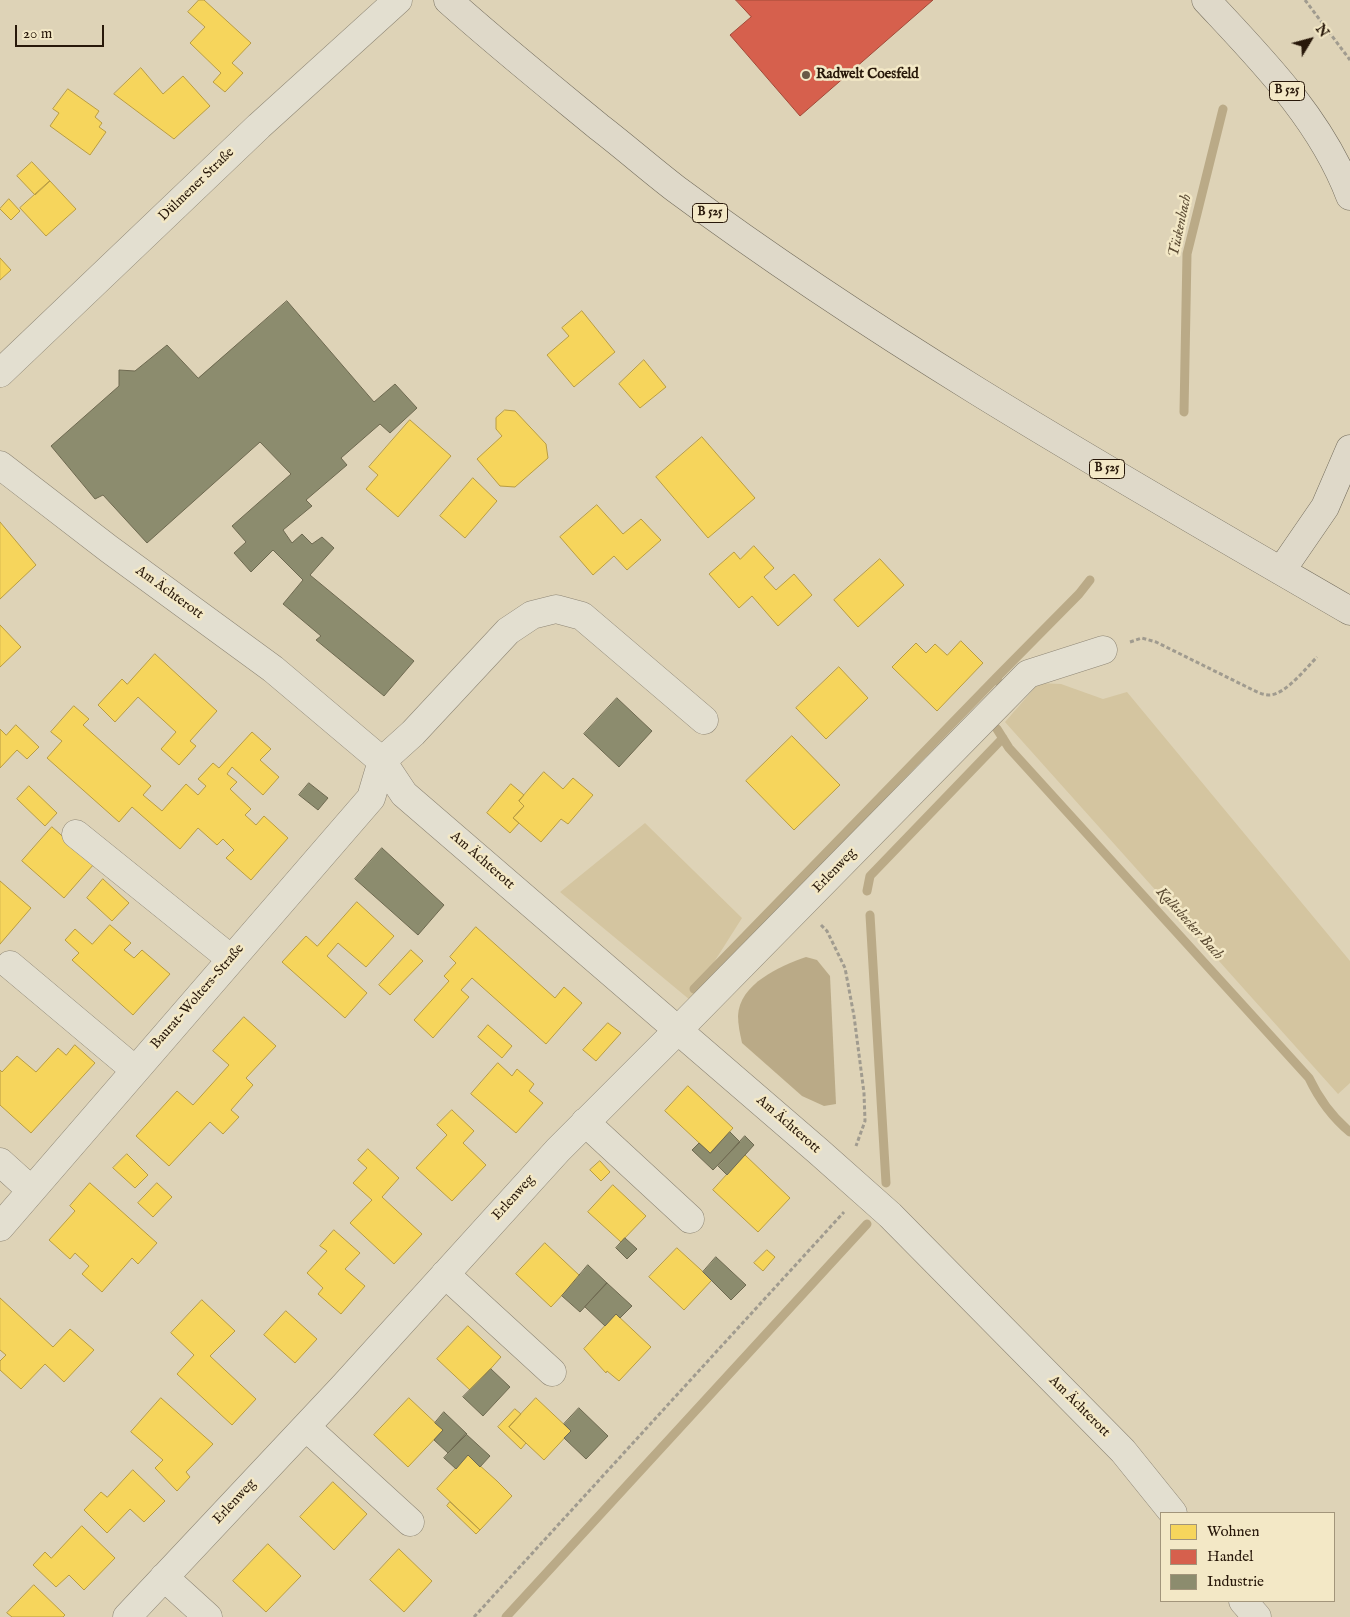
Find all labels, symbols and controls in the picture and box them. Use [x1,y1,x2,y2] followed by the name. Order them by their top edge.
[18,15,106,47] scale bar
[1285,15,1335,65] north arrow
[1311,21,1333,41] text: N
[23,24,52,43] text: 20 m
[816,67,919,83] place label: Radwelt Coesfeld
[800,69,812,81] marker: Radwelt Coesfeld
[1270,82,1304,100] road number: B 525
[156,145,238,225] street label: Dülmener Straße
[1166,193,1196,259] water label: Tüskenbach
[692,204,728,222] road number: B 525
[1090,459,1124,478] road number: B 525
[132,563,206,623] street label: Am Ächterott
[446,829,518,893] street label: Am Ächterott
[810,845,860,897] street label: Erlenweg
[1152,884,1226,964] water label: Kalksbecker Bach
[148,941,248,1053] street label: Baurat-Wolters-Straße
[752,1093,824,1157] street label: Am Ächterott
[489,1172,539,1224] street label: Erlenweg
[1045,1373,1113,1441] street label: Am Ächterott
[210,1476,260,1528] street label: Erlenweg
[1160,1512,1335,1602] legend
[1207,1522,1259,1541] text: Wohnen
[1207,1547,1253,1566] text: Handel
[1207,1572,1264,1591] text: Industrie

